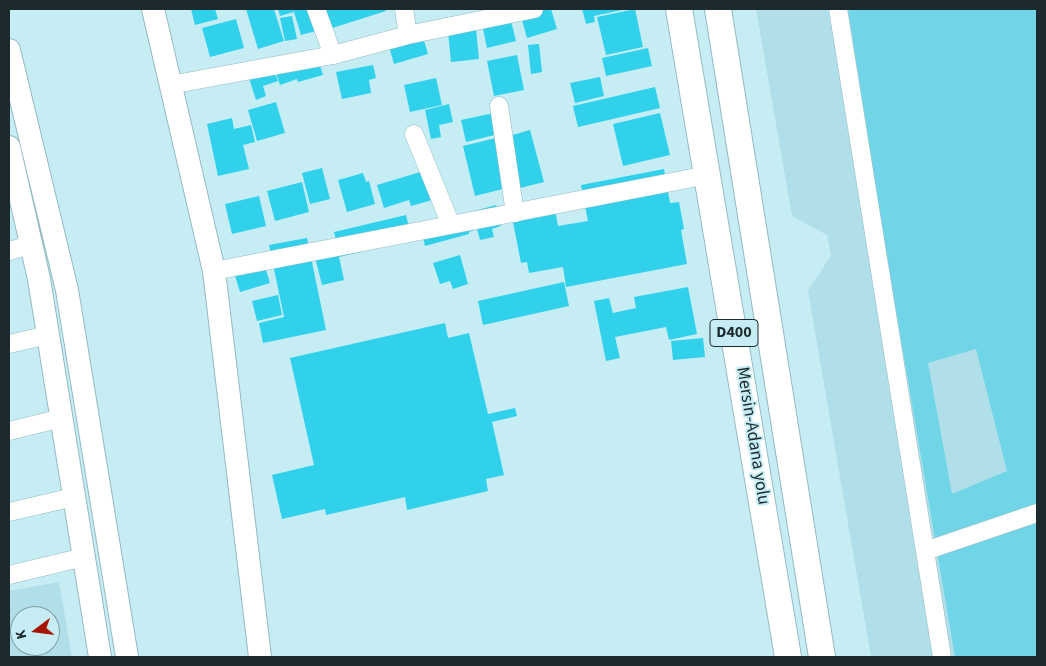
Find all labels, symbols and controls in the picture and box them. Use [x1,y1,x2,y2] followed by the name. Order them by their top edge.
[710,319,758,346] road number: D400
[730,365,774,507] street label: Mersin-Adana yolu
[10,606,60,656] north arrow
[11,628,32,641] text: K

